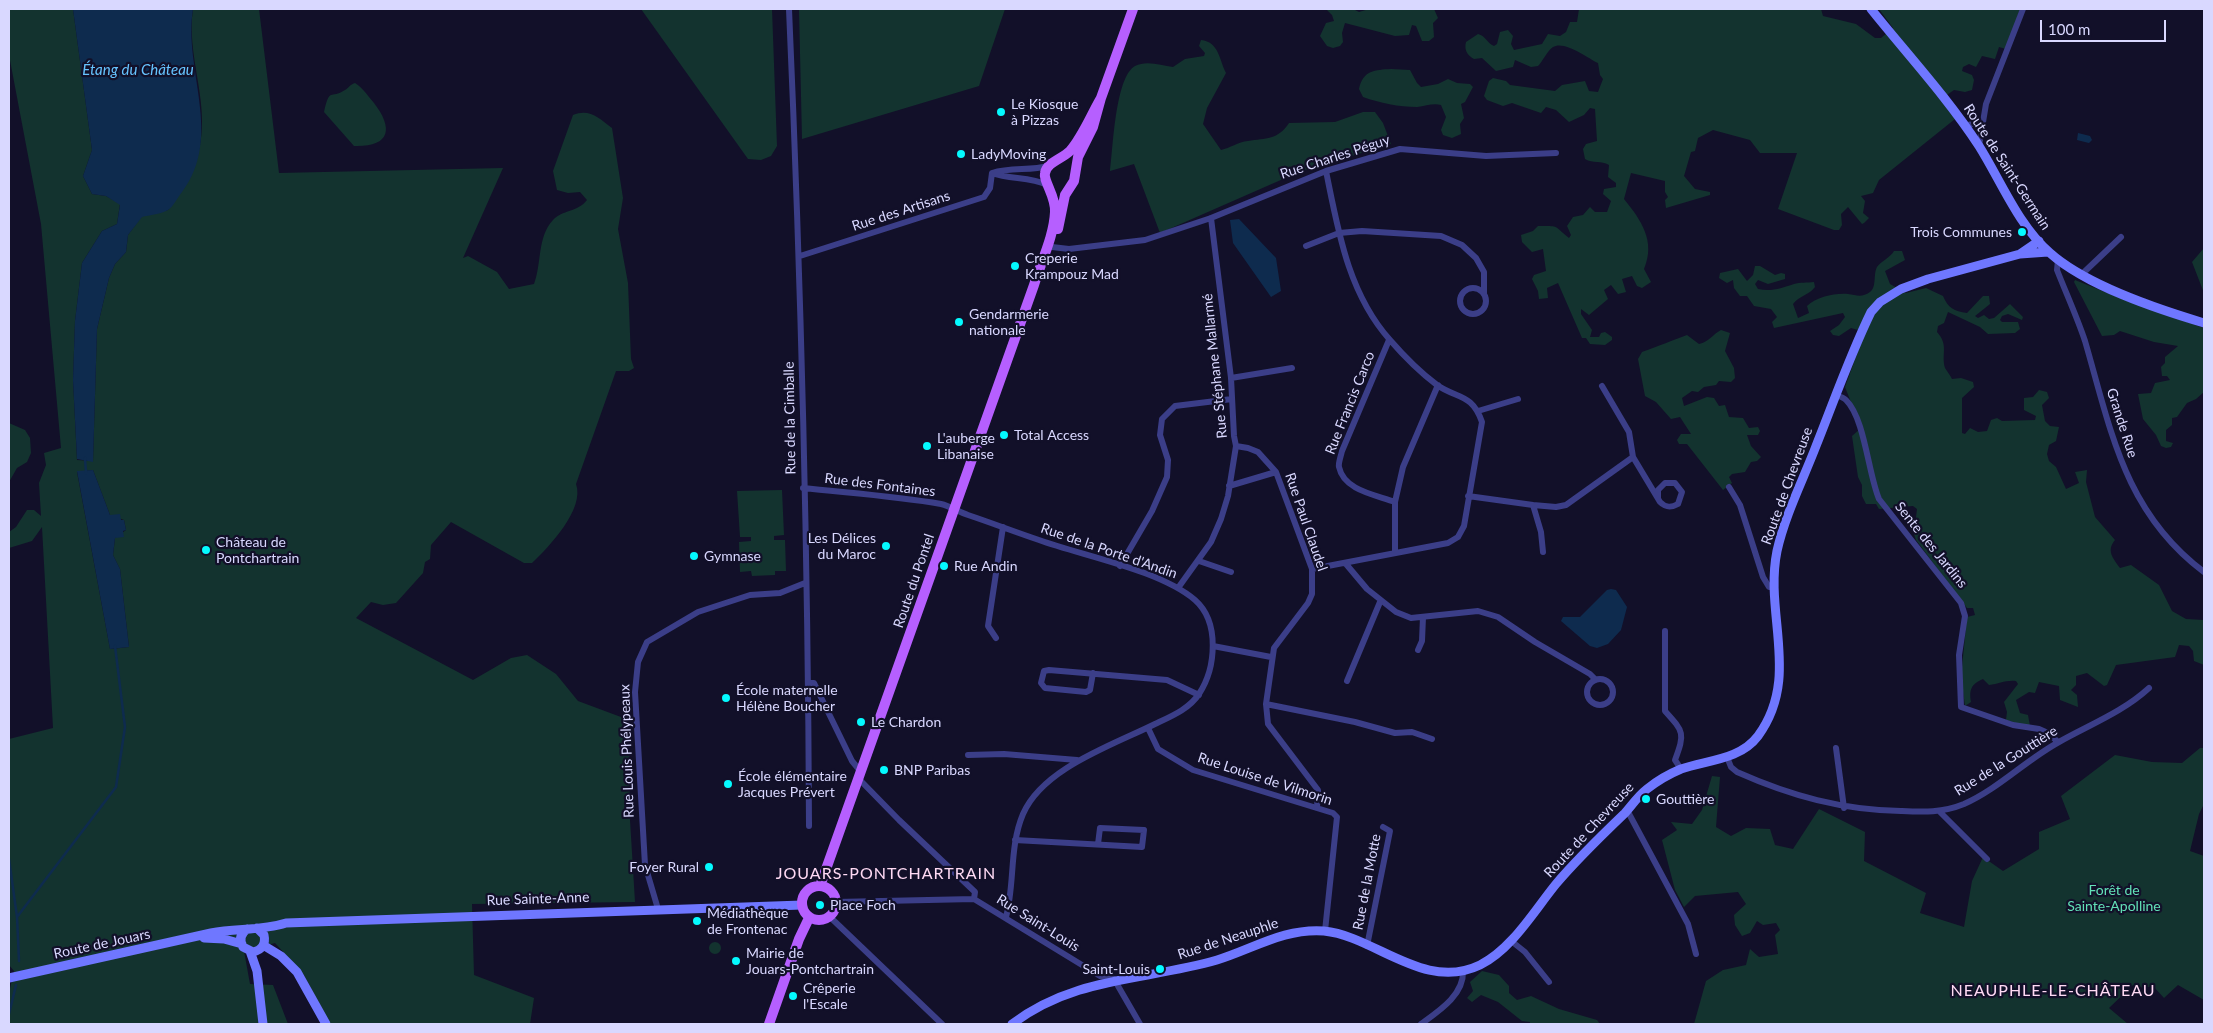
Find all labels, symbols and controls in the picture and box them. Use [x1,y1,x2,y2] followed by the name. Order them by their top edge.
[2043,10,2169,42] scale bar
[2048,20,2090,38] text: 100 m
[82,61,194,79] water label: Étang du Château
[1011,96,1078,128] place label: Le Kiosque à Pizzas
[1960,101,2054,233] street label: Route de Saint-Germain
[995,106,1007,118] marker: Le Kiosque à Pizzas
[1278,131,1392,183] street label: Rue Charles Péguy
[971,146,1046,162] place label: LadyMoving
[955,148,967,160] marker: LadyMoving
[850,187,952,235] street label: Rue des Artisans
[1910,224,2012,240] place label: Trois Communes
[2016,226,2028,238] marker: Trois Communes
[1025,250,1119,282] place label: Creperie Krampouz Mad
[1009,260,1021,272] marker: Creperie Krampouz Mad
[1199,293,1231,439] street label: Rue Stéphane Mallarmé
[969,306,1049,338] place label: Gendarmerie nationale
[953,316,965,328] marker: Gendarmerie nationale
[1322,349,1378,457] street label: Rue Francis Carco
[781,361,799,475] street label: Rue de la Cimballe
[2103,386,2141,460] street label: Grande Rue
[1758,425,1816,547] street label: Route de Chevreuse
[1014,427,1089,443] place label: Total Access
[998,429,1010,441] marker: Total Access
[937,430,995,462] place label: L'auberge Libanaise
[921,440,933,452] marker: L'auberge Libanaise
[824,470,936,500] street label: Rue des Fontaines
[1281,471,1331,573] street label: Rue Paul Claudel
[1891,499,1971,591] street label: Sente des Jardins
[1039,520,1179,582] street label: Rue de la Porte d'Andin
[808,530,876,562] place label: Les Délices du Maroc
[890,532,938,630] street label: Route du Pontel
[216,534,299,566] place label: Château de Pontchartrain
[880,540,892,552] marker: Les Délices du Maroc
[200,544,212,556] marker: Château de Pontchartrain
[704,548,761,564] place label: Gymnase
[688,550,700,562] marker: Gymnase
[954,558,1018,574] place label: Rue Andin
[938,560,950,572] marker: Rue Andin
[736,682,838,714] place label: École maternelle Hélène Boucher
[616,684,638,818] street label: Rue Louis Phélypeaux
[720,692,732,704] marker: École maternelle Hélène Boucher
[871,714,941,730] place label: Le Chardon
[855,716,867,728] marker: Le Chardon
[1951,722,2061,800] street label: Rue de la Gouttière
[1195,749,1335,809] street label: Rue Louise de Vilmorin
[894,762,970,778] place label: BNP Paribas
[878,764,890,776] marker: BNP Paribas
[738,768,847,800] place label: École élémentaire Jacques Prévert
[722,778,734,790] marker: École élémentaire Jacques Prévert
[1541,779,1637,881] street label: Route de Chevreuse
[1656,791,1715,807] place label: Gouttière
[1640,793,1652,805] marker: Gouttière
[1349,833,1385,931] street label: Rue de la Motte
[629,859,699,875] place label: Foyer Rural
[703,861,715,873] marker: Foyer Rural
[773,864,999,884] district label: JOUARS-PONTCHARTRAIN
[2067,882,2161,914] park label: Forêt de Sainte-Apolline
[486,889,590,909] street label: Rue Sainte-Anne
[993,891,1083,955] street label: Rue Saint-Louis
[830,897,896,913] place label: Place Foch
[814,899,826,911] marker: Place Foch
[707,905,789,938] place label: Médiathèque de Frontenac
[691,915,703,927] marker: Médiathèque de Frontenac
[1175,915,1281,963] street label: Rue de Neauphle
[52,926,152,962] street label: Route de Jouars
[746,945,874,978] place label: Mairie de Jouars-Pontchartrain
[730,955,742,967] marker: Mairie de Jouars-Pontchartrain
[1082,961,1150,977] place label: Saint-Louis
[1154,963,1166,975] marker: Saint-Louis
[803,980,856,1012] place label: Crêperie l'Escale
[1948,981,2158,1001] district label: NEAUPHLE-LE-CHÂTEAU
[787,990,799,1002] marker: Crêperie l'Escale

